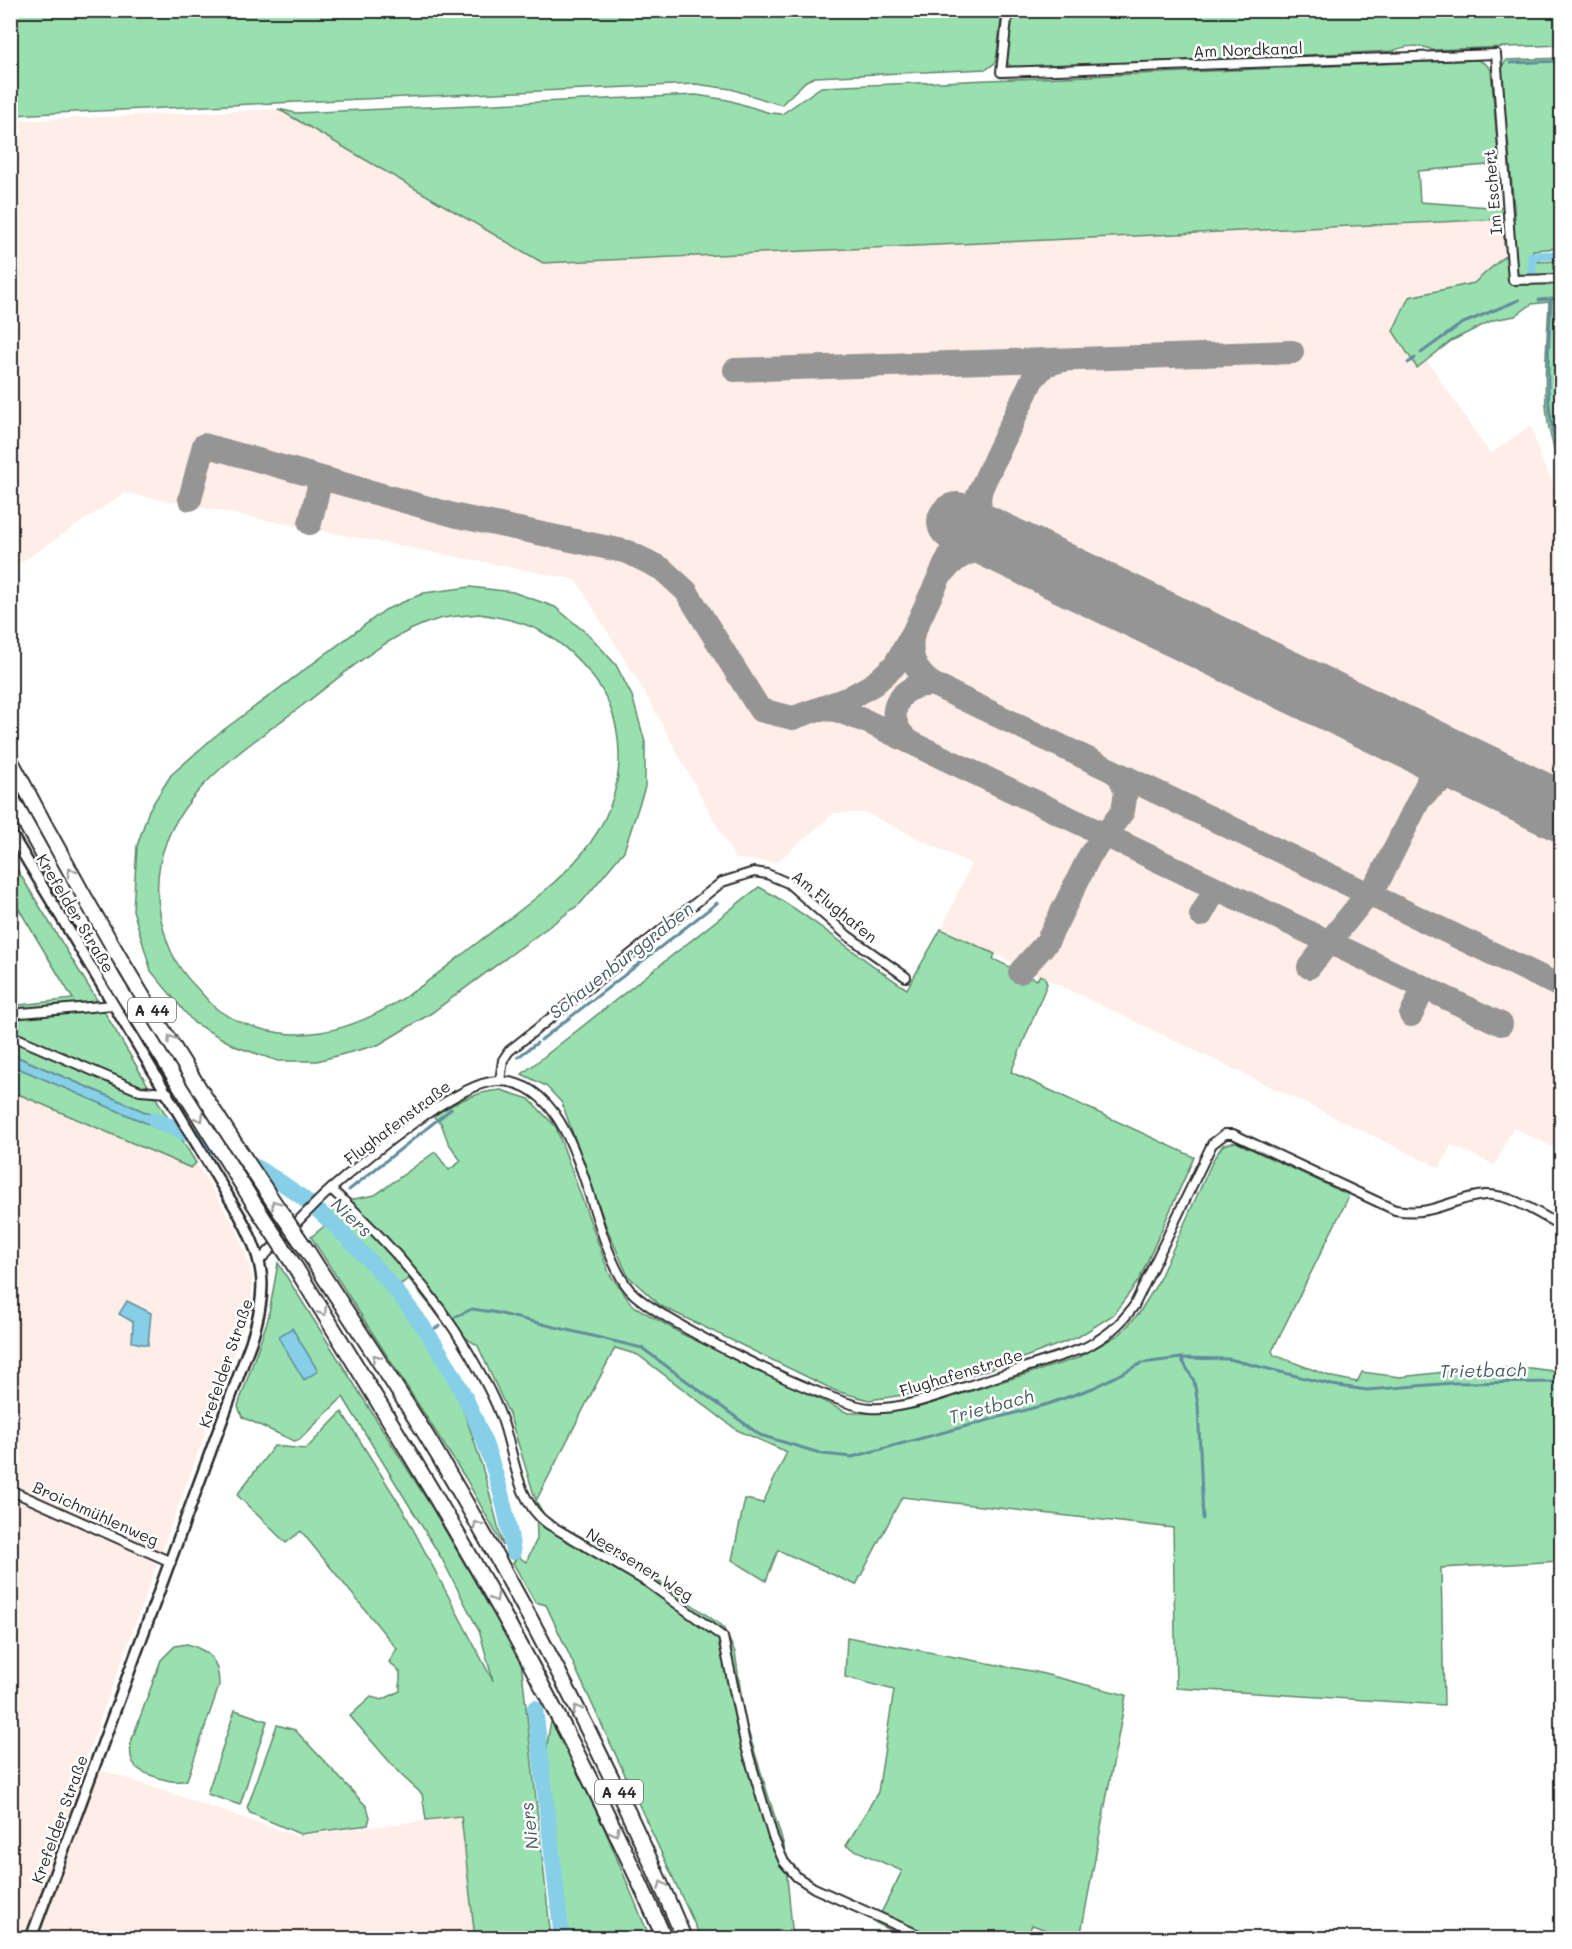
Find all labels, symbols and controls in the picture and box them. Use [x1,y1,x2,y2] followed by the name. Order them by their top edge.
[1193,37,1303,61] street label: Am Nordkanal
[1478,149,1506,235] street label: Im Eschert
[32,850,120,976] street label: Krefelder Straße
[788,865,882,947] street label: Am Flughafen
[67,868,78,878] one-way arrow
[544,896,698,1024] water label: Schauenburggraben
[128,998,176,1022] road number: A 44
[166,1035,178,1045] one-way arrow
[340,1075,454,1169] street label: Flughafenstraße
[192,1112,204,1122] one-way arrow
[326,1192,378,1242] water label: Niers
[271,1200,282,1211] one-way arrow
[193,1296,257,1430] street label: Krefelder Straße
[316,1306,328,1316] one-way arrow
[897,1343,1025,1401] street label: Flughafenstraße
[372,1354,383,1365] one-way arrow
[1439,1357,1527,1383] water label: Trietbach
[946,1383,1036,1429] water label: Trietbach
[30,1476,162,1550] street label: Broichmühlenweg
[473,1521,484,1531] one-way arrow
[582,1523,698,1605] street label: Neersener Weg
[488,1592,499,1602] one-way arrow
[573,1705,584,1715] one-way arrow
[26,1752,92,1886] street label: Krefelder Straße
[595,1780,643,1804] road number: A 44
[514,1801,544,1851] water label: Niers
[608,1825,620,1836] one-way arrow
[657,1880,669,1891] one-way arrow

